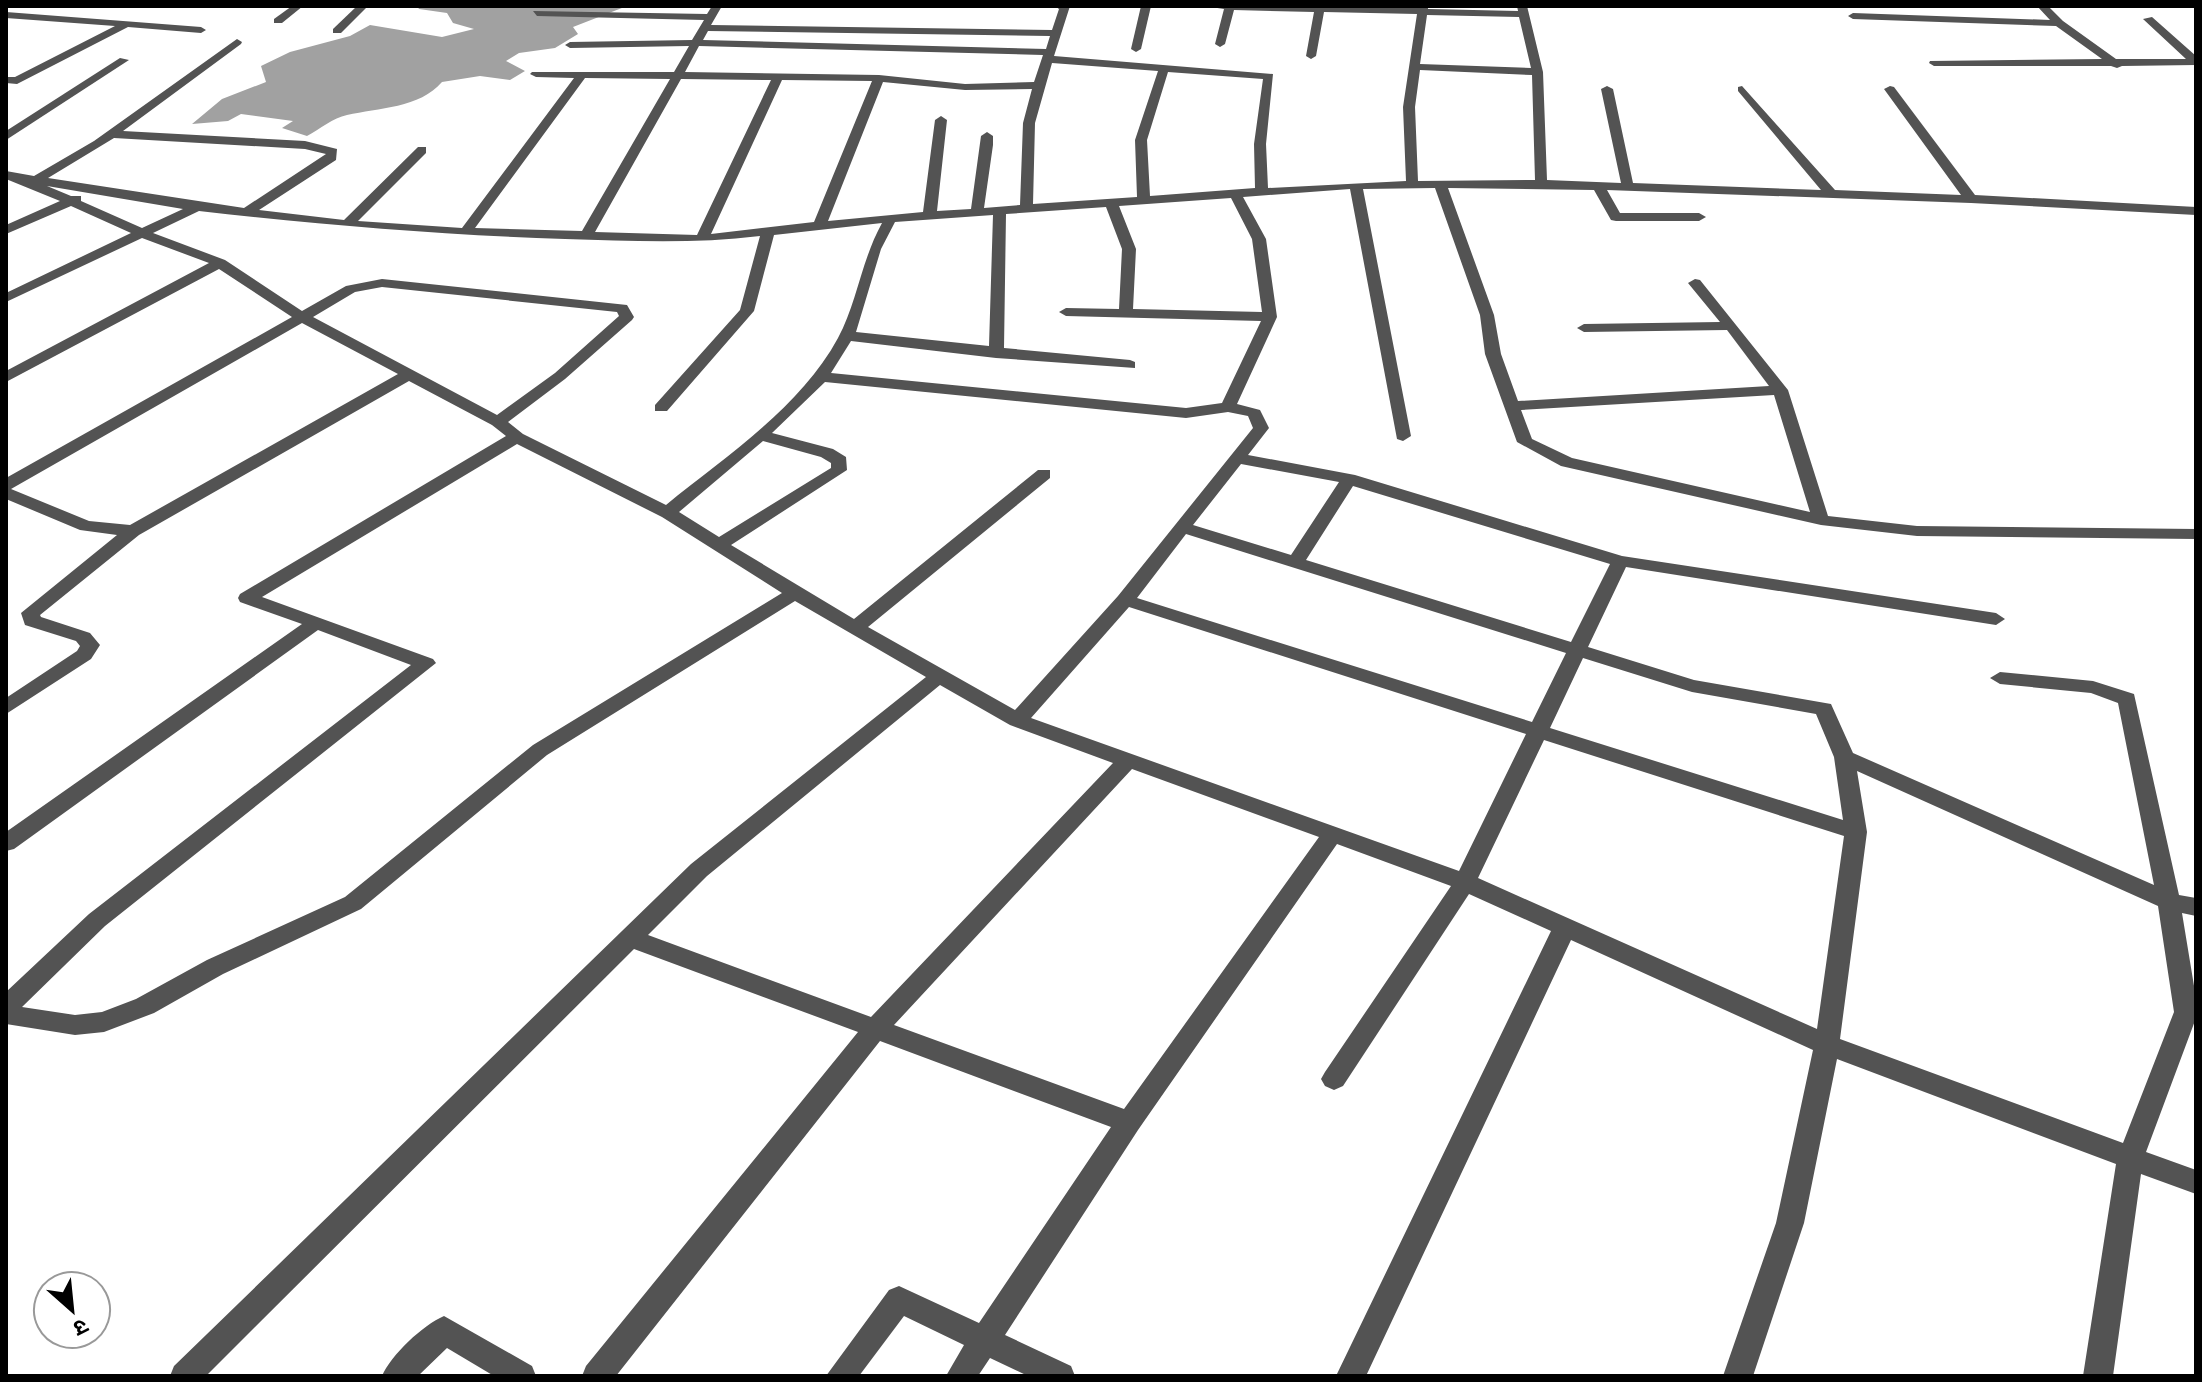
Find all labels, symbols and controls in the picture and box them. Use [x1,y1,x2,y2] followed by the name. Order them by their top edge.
[32,1270,112,1350] north arrow
[68,1312,94,1346] text: उ

